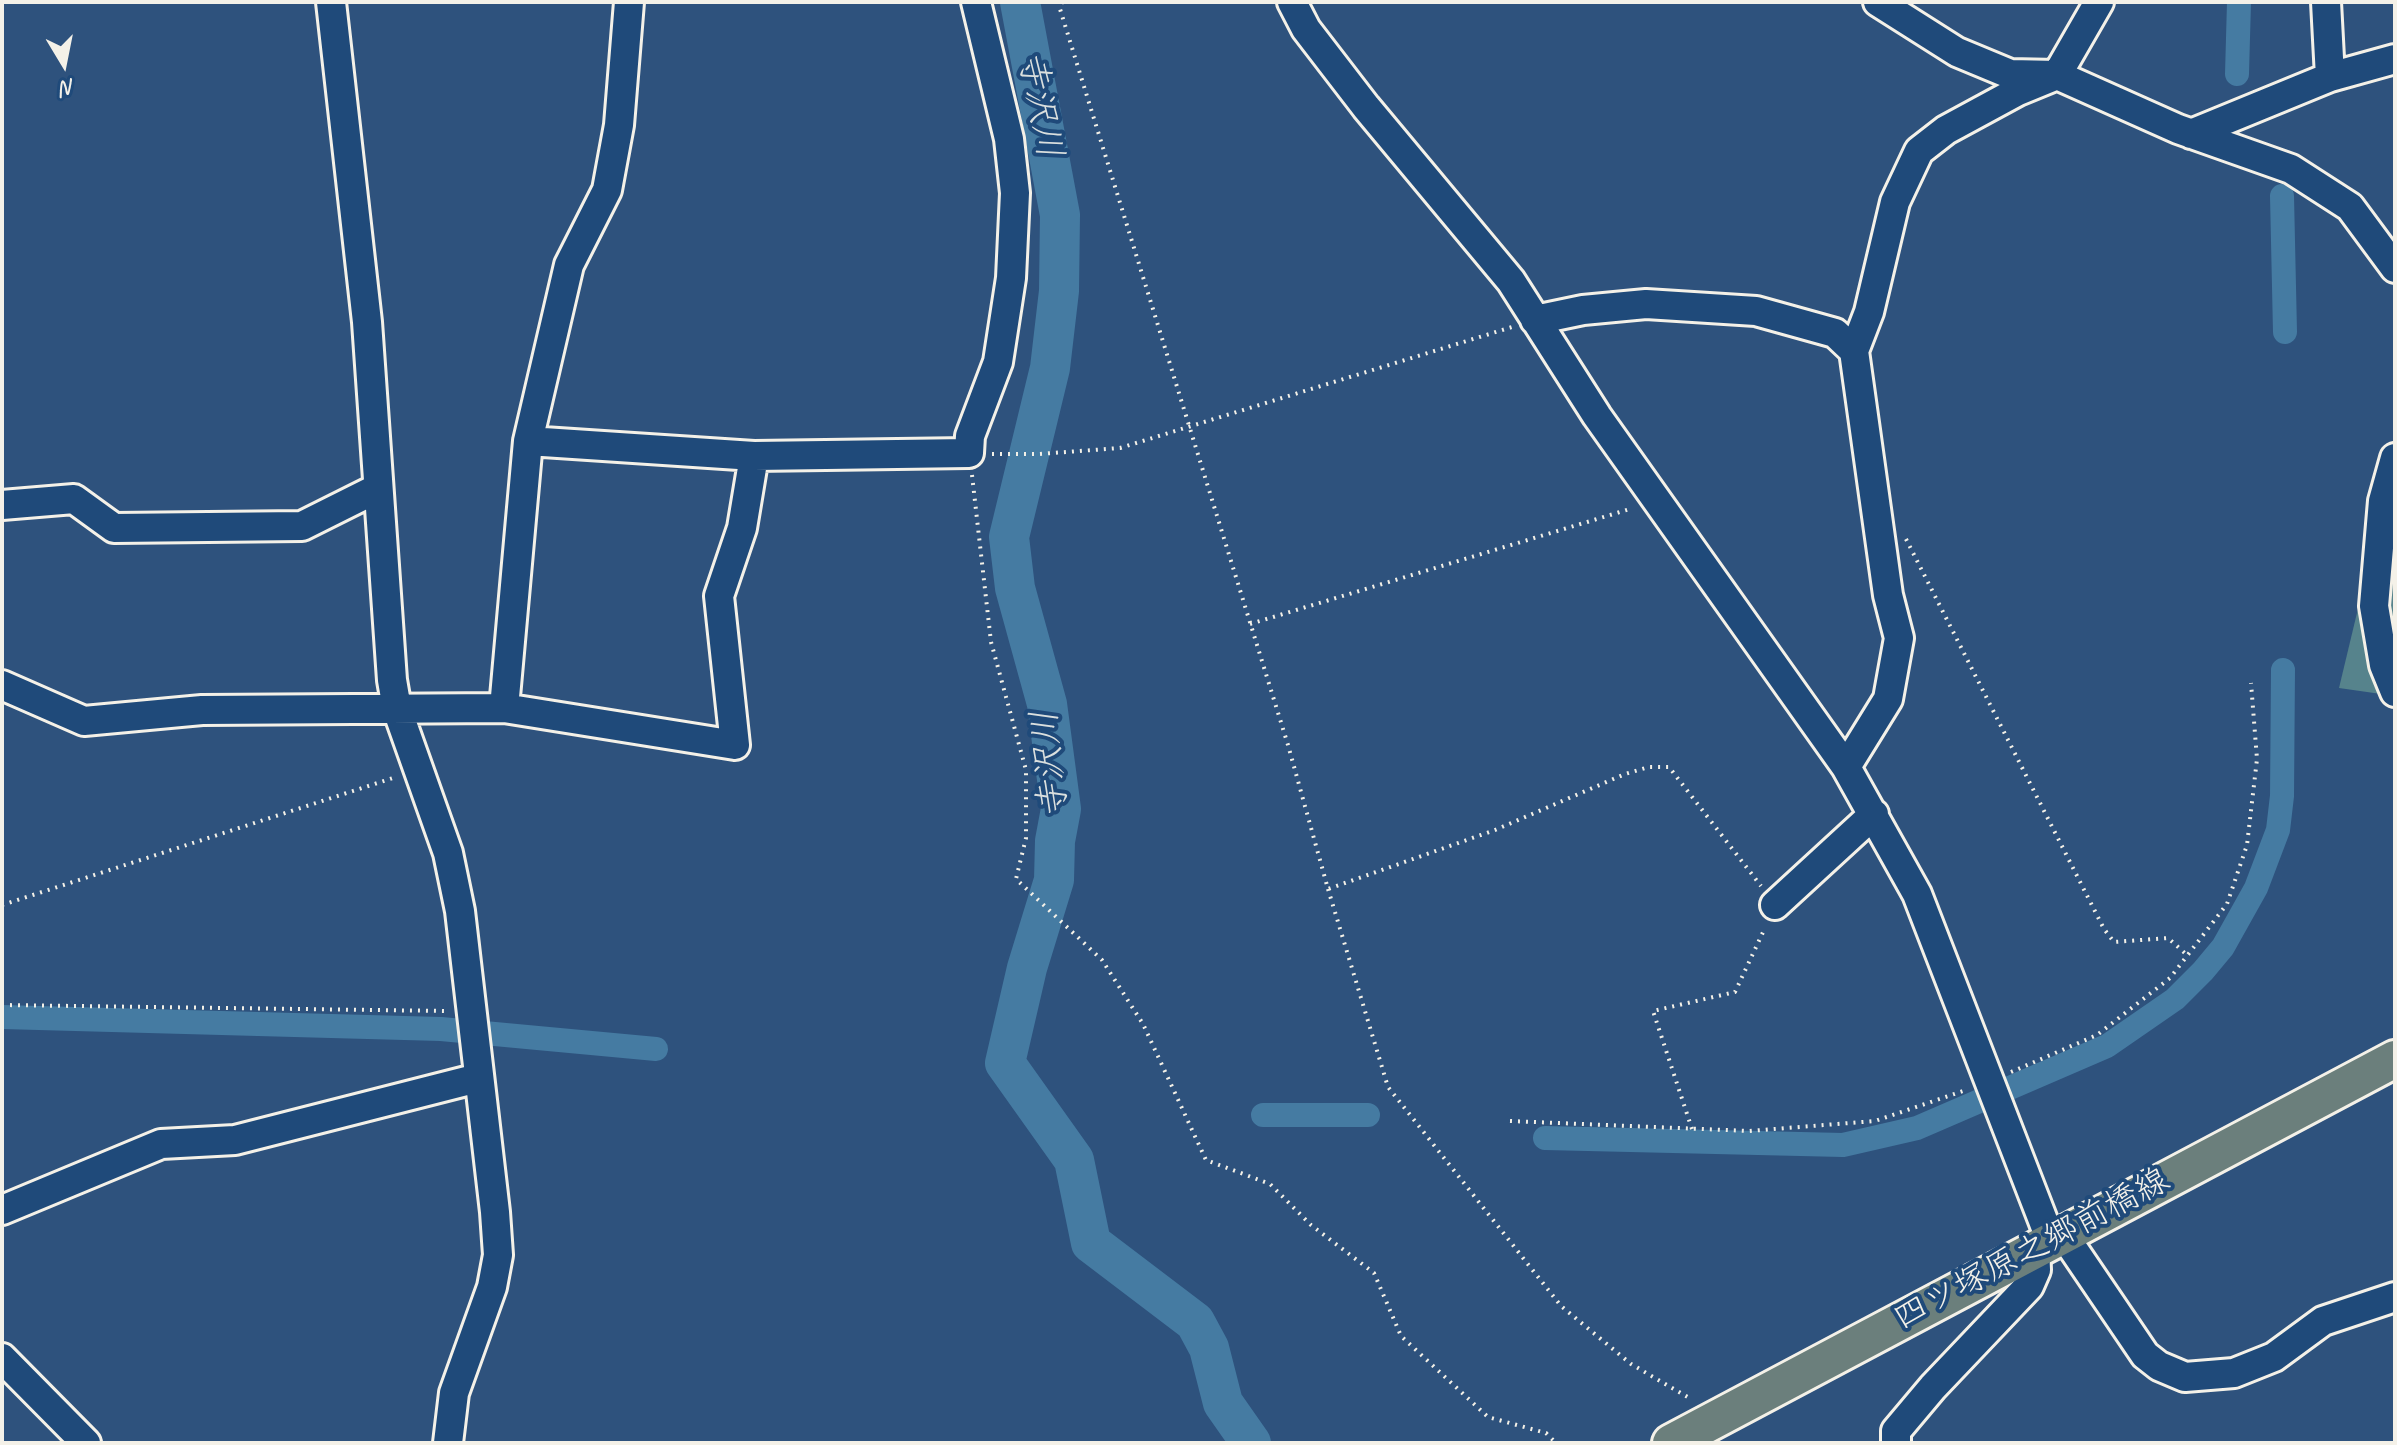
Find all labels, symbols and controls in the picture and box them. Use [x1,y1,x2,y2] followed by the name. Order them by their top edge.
[24,24,104,104] north arrow
[1007,48,1071,162] water label: 寺沢川
[59,73,77,103] text: N
[1024,708,1078,820] water label: 寺沢川
[1887,1160,2177,1340] street label: 四ツ塚原之郷前橋線

